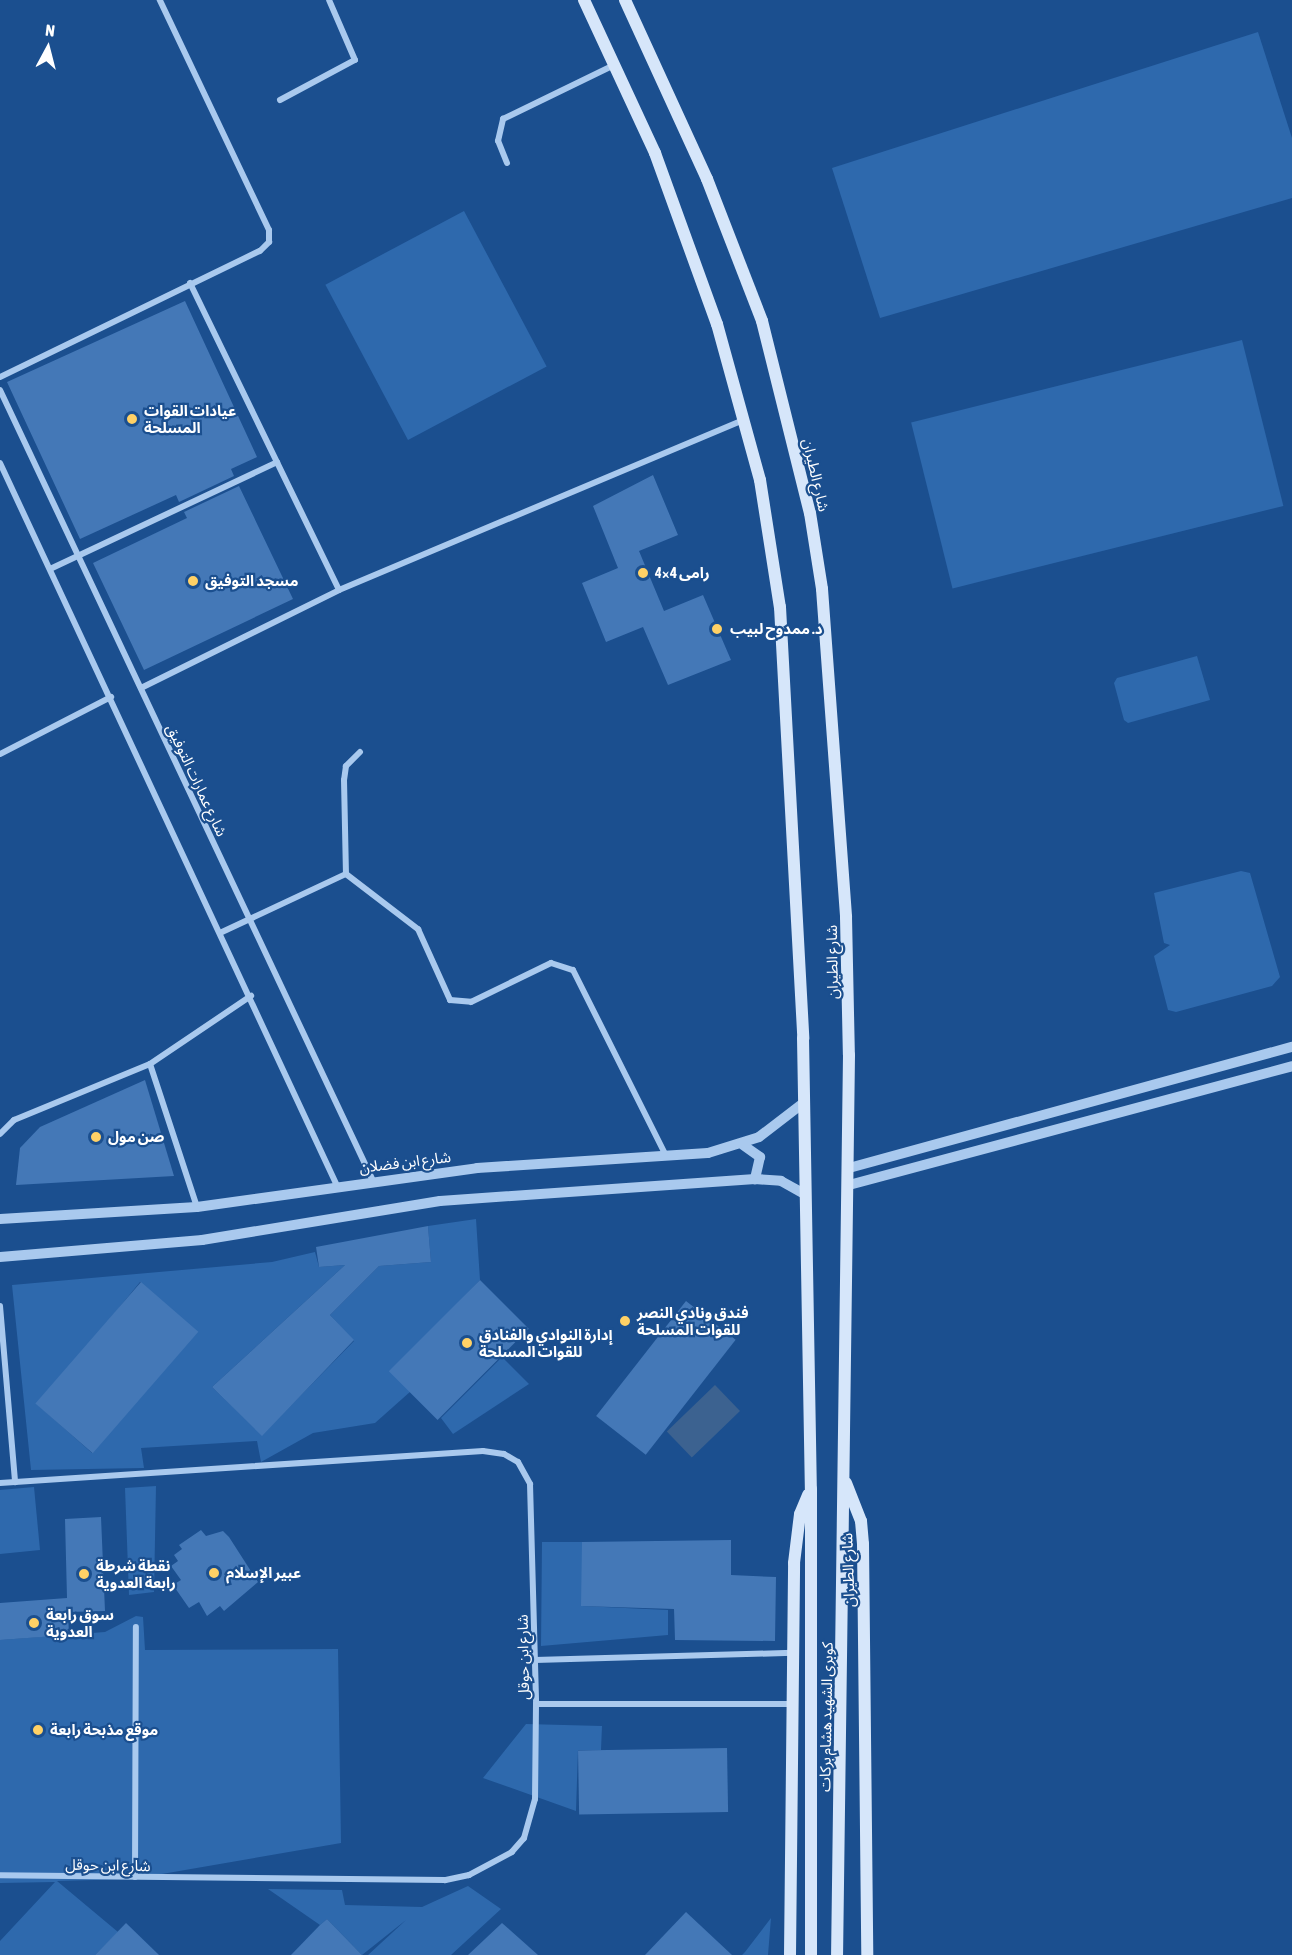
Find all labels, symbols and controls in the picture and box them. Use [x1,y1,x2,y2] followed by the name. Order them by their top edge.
[18,18,78,78] north arrow
[44,21,56,40] text: N
[144,401,236,436] place label: عيادات القوات المسلحة
[125,412,139,426] marker: عيادات القوات المسلحة
[799,437,833,513] street label: شارع الطيران
[655,564,710,582] place label: رامى 4×4
[636,566,650,580] marker: رامى 4×4
[205,572,299,590] place label: مسجد التوفيق
[186,574,200,588] marker: مسجد التوفيق
[708,620,726,638] marker: د. ممدوح لبيب
[730,620,822,638] place label: د. ممدوح لبيب
[163,721,231,839] street label: شارع عمارات التوفيق
[822,925,842,999] street label: شارع الطيران
[108,1128,164,1146] place label: صن مول
[89,1130,103,1144] marker: صن مول
[358,1147,452,1177] street label: شارع ابن فضلان
[637,1303,749,1338] place label: فندق ونادي النصر للقوات المسلحة
[618,1314,632,1328] marker: فندق ونادي النصر للقوات المسلحة
[479,1325,613,1360] place label: إدارة النوادي والفنادق للقوات المسلحة
[460,1336,474,1350] marker: إدارة النوادي والفنادق للقوات المسلحة
[838,1533,858,1607] street label: شارع الطيران
[96,1556,176,1591] place label: نقطة شرطة رابعة العدوية
[226,1564,301,1582] place label: عبير الإسلام
[207,1566,221,1580] marker: عبير الإسلام
[77,1567,91,1581] marker: نقطة شرطة رابعة العدوية
[46,1605,114,1640] place label: سوق رابعة العدوية
[513,1614,533,1700] street label: شارع ابن حوقل
[27,1616,41,1630] marker: سوق رابعة العدوية
[816,1642,836,1792] street label: كوبرى الشهيد هشام بركات
[50,1721,158,1739] place label: موقع مذبحة رابعة
[31,1723,45,1737] marker: موقع مذبحة رابعة
[65,1855,151,1875] street label: شارع ابن حوقل

